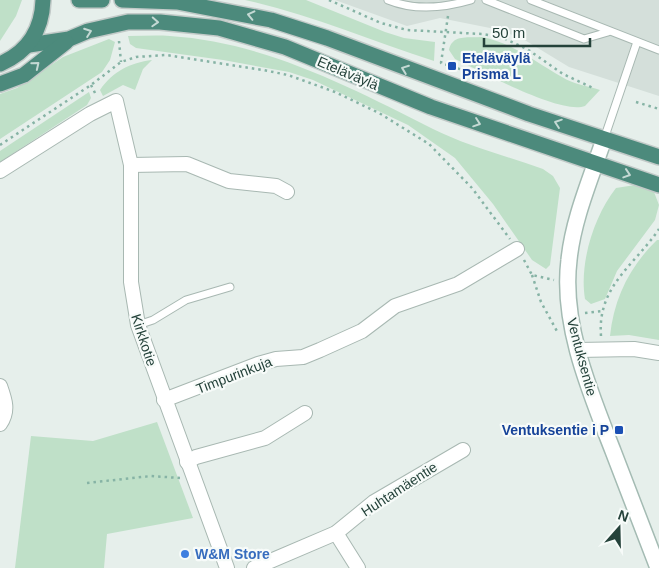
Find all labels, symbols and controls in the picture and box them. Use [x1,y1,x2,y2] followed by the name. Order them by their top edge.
[247,10,256,21] one-way arrow
[484,15,590,47] scale bar
[152,16,160,27] one-way arrow
[492,24,525,41] text: 50 m
[83,28,91,38] one-way arrow
[462,50,531,82] place label: Eteläväylä Prisma L
[315,53,381,93] street label: Eteläväylä
[446,60,458,72] marker: Eteläväylä Prisma L
[30,62,39,70] one-way arrow
[401,65,409,75] one-way arrow
[472,117,480,127] one-way arrow
[554,119,562,129] one-way arrow
[623,169,631,179] one-way arrow
[128,312,160,368] street label: Kirkkotie
[564,316,600,398] street label: Ventuksentie
[194,353,274,397] street label: Timpurinkuja
[502,422,609,438] place label: Ventuksentie i P
[613,424,625,436] marker: Ventuksentie i P
[358,458,440,519] street label: Huhtamäentie
[594,503,644,553] north arrow
[616,507,631,525] text: N
[195,546,270,562] place label: W&M Store
[179,548,191,560] marker: W&M Store

